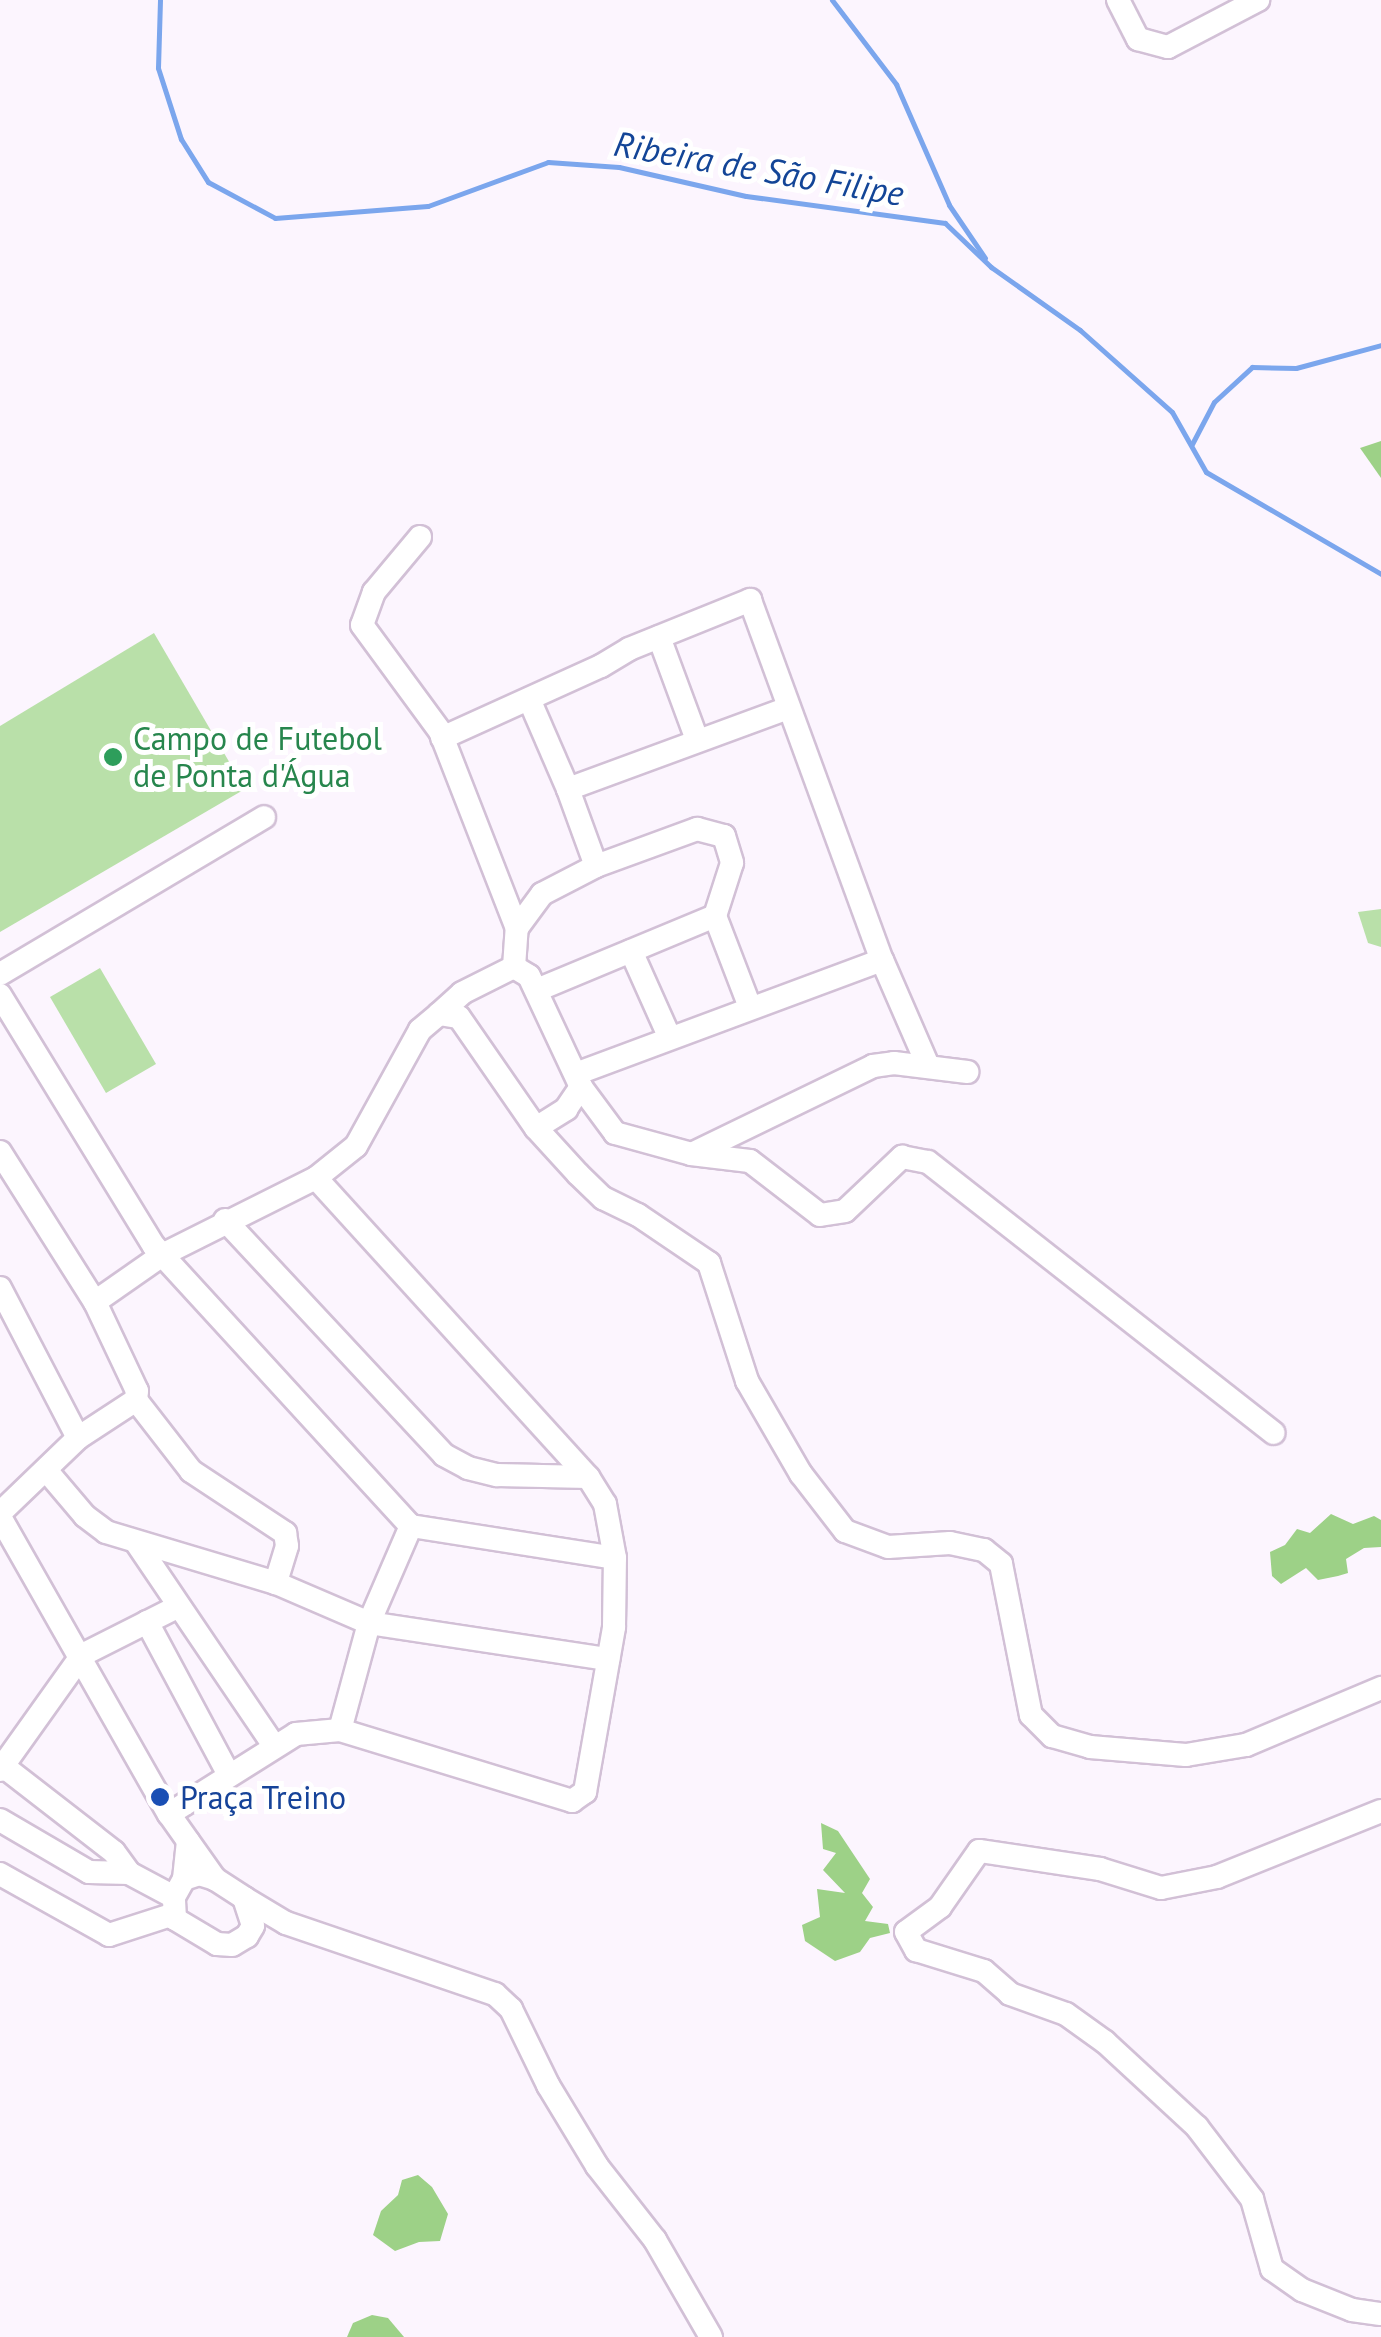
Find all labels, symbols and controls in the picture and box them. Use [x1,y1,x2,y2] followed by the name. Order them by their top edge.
[611,122,907,214] water label: Ribeira de São Filipe
[133,720,382,795] place label: Campo de Futebol de Ponta d'Água
[102,746,124,768] marker: Campo de Futebol de Ponta d'Água
[180,1778,347,1816] place label: Praça Treino
[149,1786,171,1808] marker: Praça Treino

